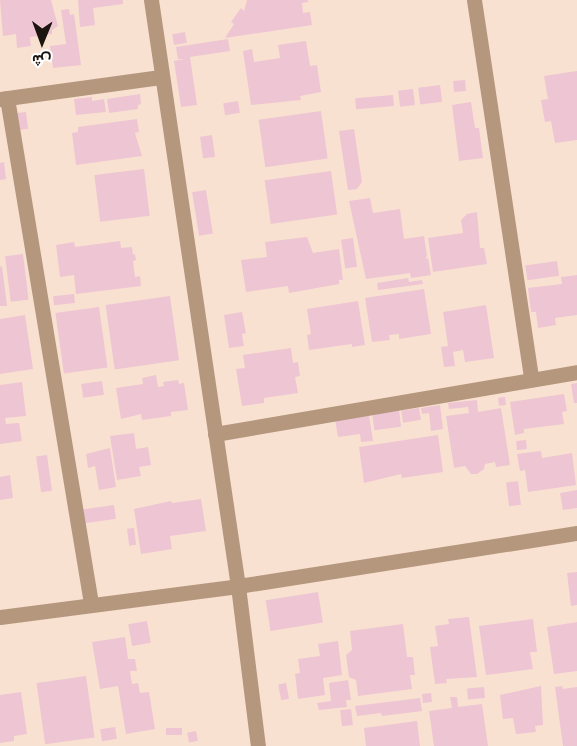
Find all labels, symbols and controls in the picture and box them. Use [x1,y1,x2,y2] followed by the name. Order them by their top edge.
[12,12,72,72] north arrow
[32,51,51,70] text: ش

